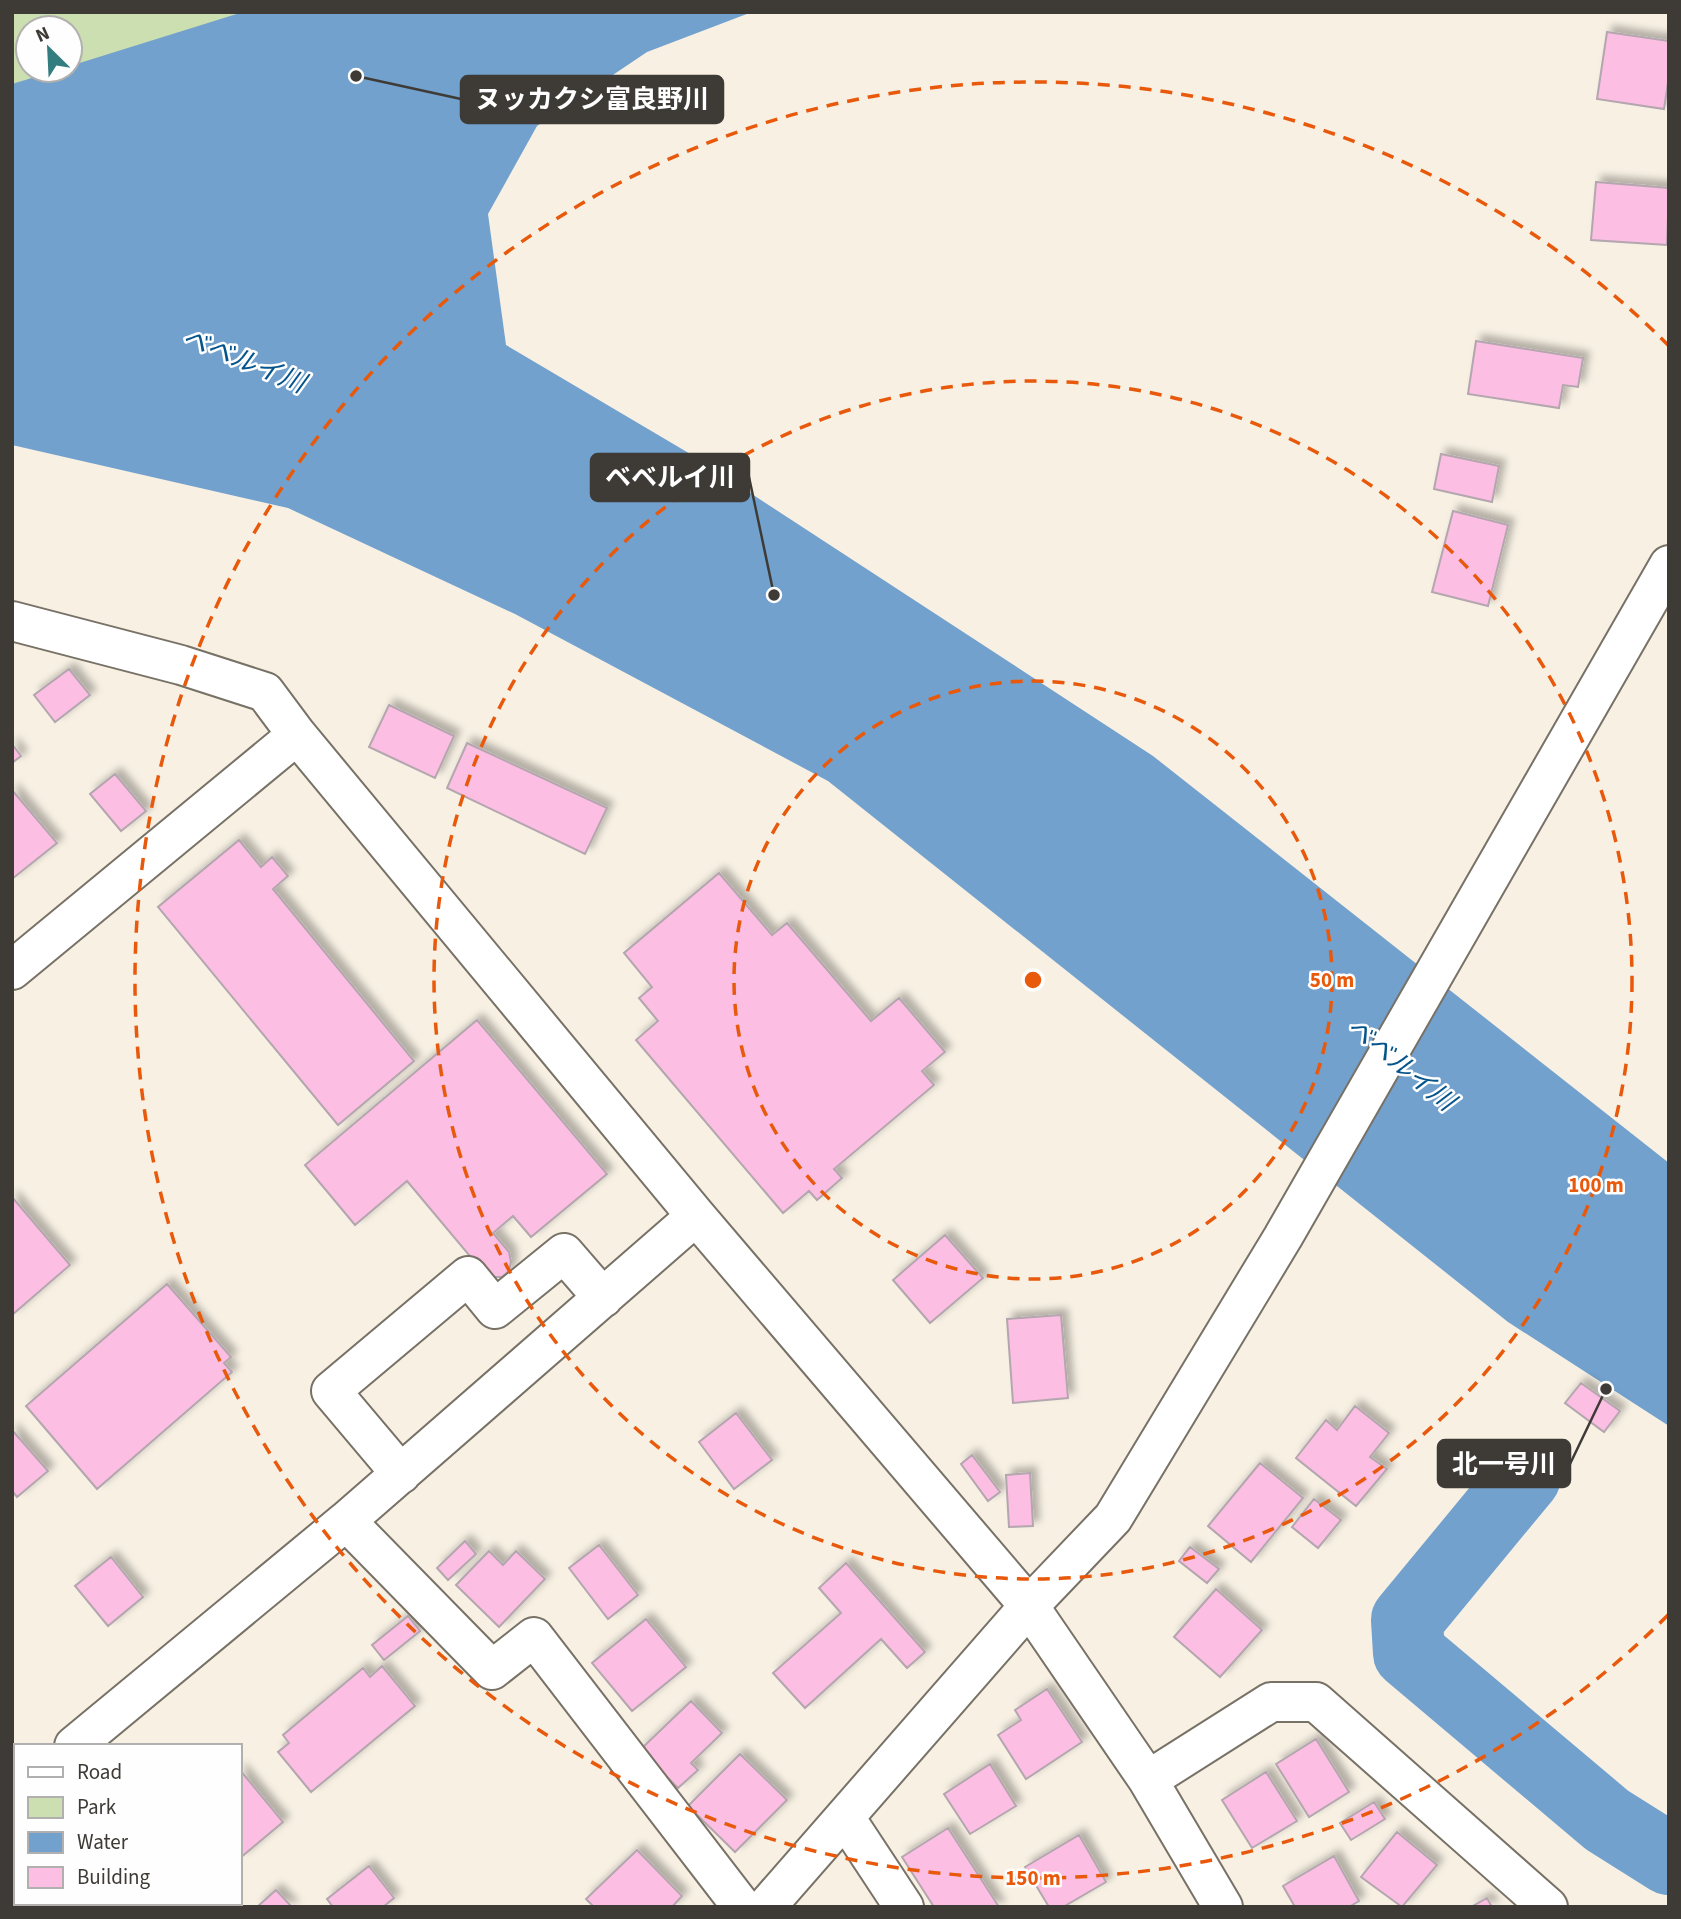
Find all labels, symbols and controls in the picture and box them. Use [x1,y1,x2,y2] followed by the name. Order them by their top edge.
[14,14,84,84] north arrow
[31,20,54,50] text: N
[461,76,723,123] callout: ヌッカクシ富良野川
[475,81,709,118] text: ヌッカクシ富良野川
[177,319,314,403] water label: ベベルイ川
[591,454,749,501] callout: ベベルイ川
[605,459,735,496] text: ベベルイ川
[1310,965,1354,995] text: 50 m
[1021,968,1045,992] centre of rings
[1339,1009,1465,1122] water label: ベベルイ川
[1568,1170,1624,1200] text: 100 m
[1438,1440,1570,1487] callout: 北一号川
[1452,1446,1556,1483] text: 北一号川
[14,1744,242,1905] legend
[77,1757,122,1787] text: Road
[77,1792,117,1822] text: Park
[77,1827,129,1857] text: Water
[77,1862,151,1892] text: Building
[1005,1863,1061,1893] text: 150 m

